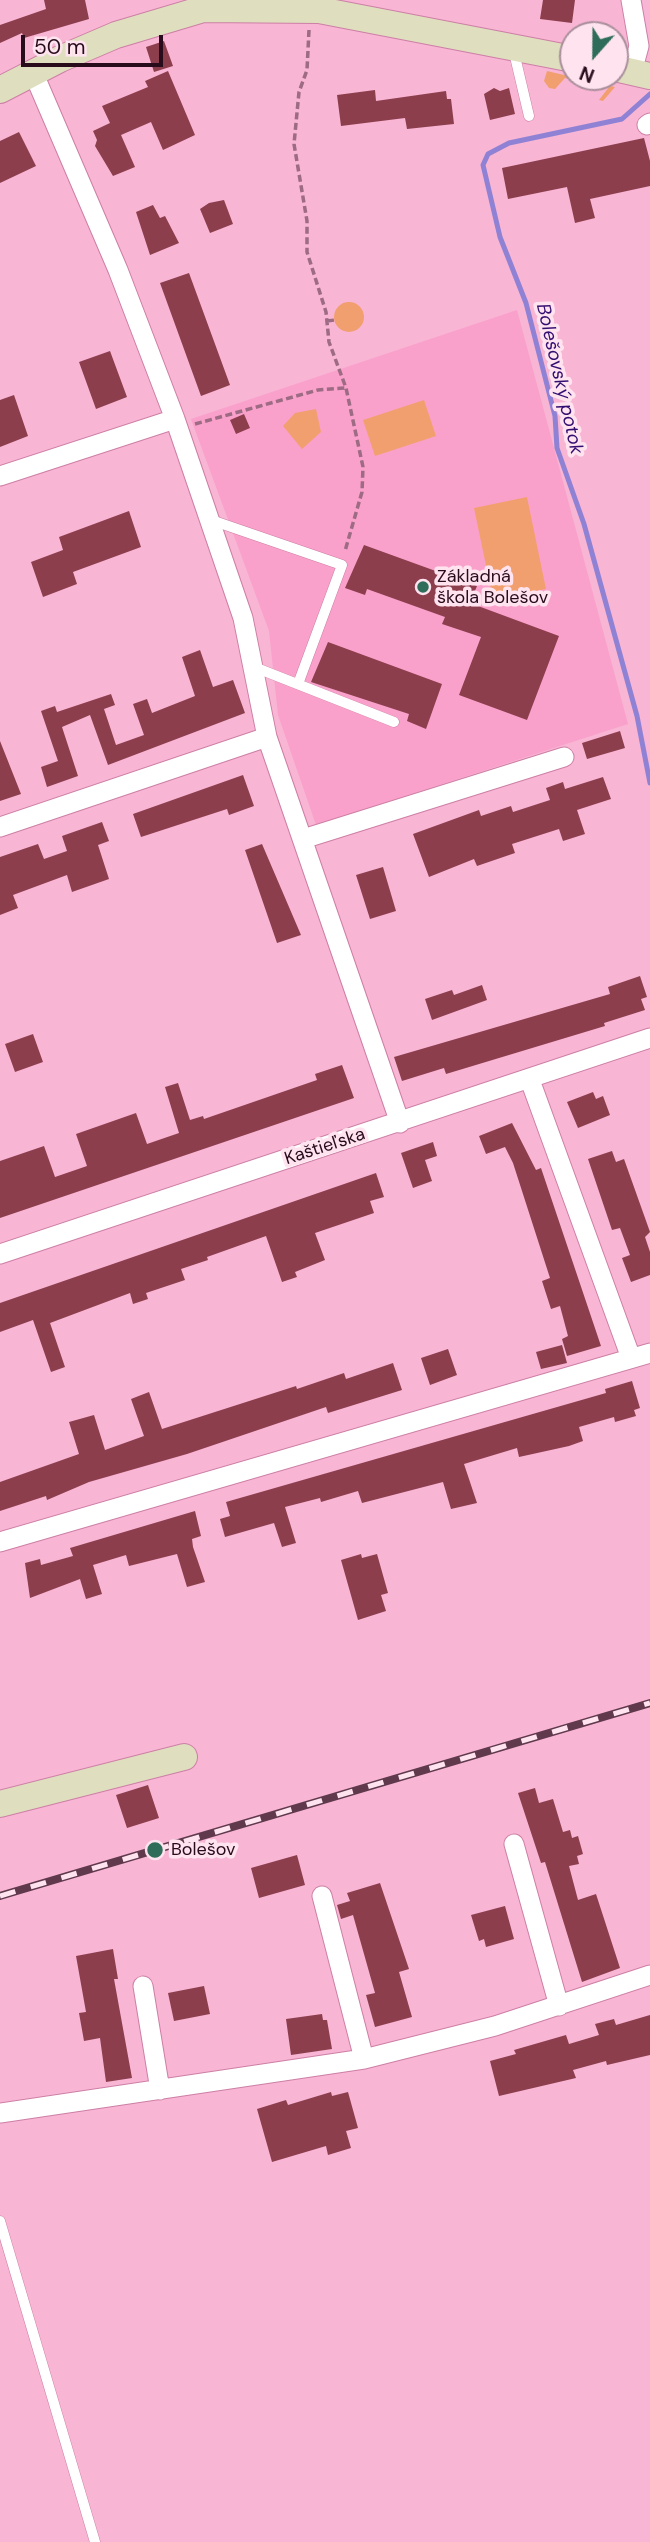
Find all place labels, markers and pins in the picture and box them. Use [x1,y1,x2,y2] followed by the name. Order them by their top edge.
[437,566,548,608] place label: Základná škola Bolešov
[415,579,431,595] marker: Základná škola Bolešov
[171,1839,236,1861] place label: Bolešov
[145,1840,165,1860] marker: Bolešov

